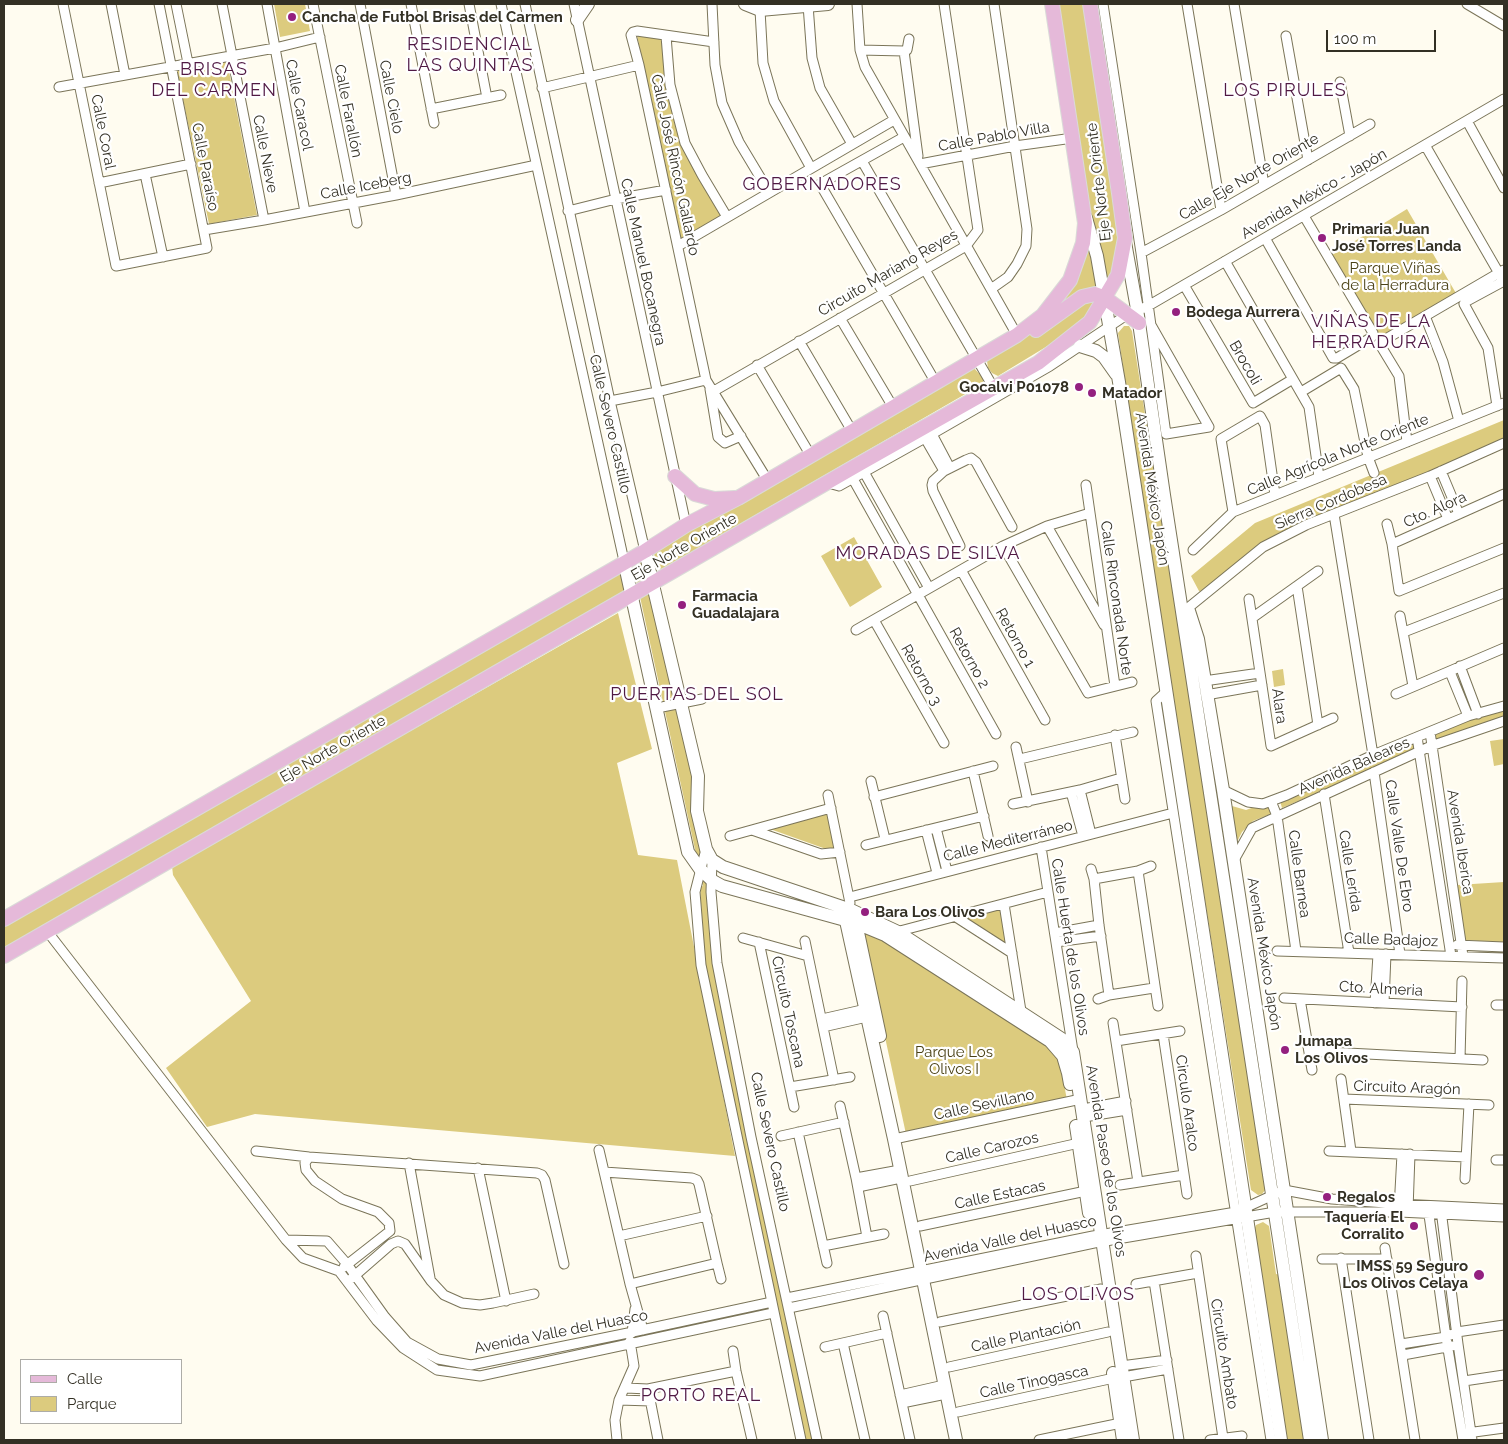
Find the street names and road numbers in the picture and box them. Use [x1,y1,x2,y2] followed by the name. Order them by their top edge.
[281,58,317,152] street label: Calle Caracol
[375,59,407,135] street label: Calle Cielo
[330,63,366,159] street label: Calle Farallón
[647,73,703,257] street label: Calle José Rincón Gallardo
[87,93,119,171] street label: Calle Coral
[249,113,281,195] street label: Calle Nieve
[937,118,1051,156] street label: Calle Pablo Villa
[188,121,222,213] street label: Calle Paraíso
[1083,122,1115,242] street label: Eje Norte Oriente
[1176,130,1322,224] street label: Calle Eje Norte Oriente
[1238,145,1390,243] street label: Avenida México - Japón
[319,168,413,204] street label: Calle Iceberg
[616,177,670,347] street label: Calle Manuel Bocanegra
[815,226,961,320] street label: Circuito Mariano Reyes
[1225,338,1265,388] street label: Brocoli
[585,353,635,495] street label: Calle Severo Castillo
[1245,410,1431,500] street label: Calle Agrícola Norte Oriente
[1131,411,1173,567] street label: Avenida México Japón
[1272,470,1390,534] street label: Sierra Cordobesa
[1401,488,1469,532] street label: Cto. Alora
[628,509,740,585] street label: Eje Norte Oriente
[1096,520,1136,676] street label: Calle Rinconada Norte
[991,605,1039,671] street label: Retorno 1
[945,624,993,692] street label: Retorno 2
[897,641,945,709] street label: Retorno 3
[1268,687,1290,725] street label: Alara
[277,711,389,787] street label: Eje Norte Oriente
[1296,733,1412,799] street label: Avenida Baleares
[1381,779,1417,913] street label: Calle Valle De Ebro
[1443,788,1477,896] street label: Avenida Iberica
[942,816,1074,866] street label: Calle Mediterráneo
[1284,829,1314,919] street label: Calle Barnea
[1335,829,1365,913] street label: Calle Lerida
[1047,857,1093,1037] street label: Calle Huerta de los Olivos
[1243,876,1285,1032] street label: Avenida México Japón
[1343,929,1439,951] street label: Calle Badajoz
[767,955,809,1069] street label: Circuito Toscana
[1339,978,1423,1000] street label: Cto. Almeria
[1171,1054,1203,1152] street label: Circulo Aralco
[1082,1064,1130,1258] street label: Avenida Paseo de los Olivos
[746,1071,794,1213] street label: Calle Severo Castillo
[1353,1077,1461,1099] street label: Circuito Aragón
[932,1086,1036,1124] street label: Calle Sevillano
[944,1129,1040,1167] street label: Calle Carozos
[953,1177,1047,1213] street label: Calle Estacas
[922,1212,1098,1266] street label: Avenida Valle del Huasco
[1206,1297,1242,1411] street label: Circuito Ambato
[473,1306,649,1358] street label: Avenida Valle del Huasco
[969,1316,1083,1356] street label: Calle Plantación
[978,1362,1090,1402] street label: Calle Tinogasca

